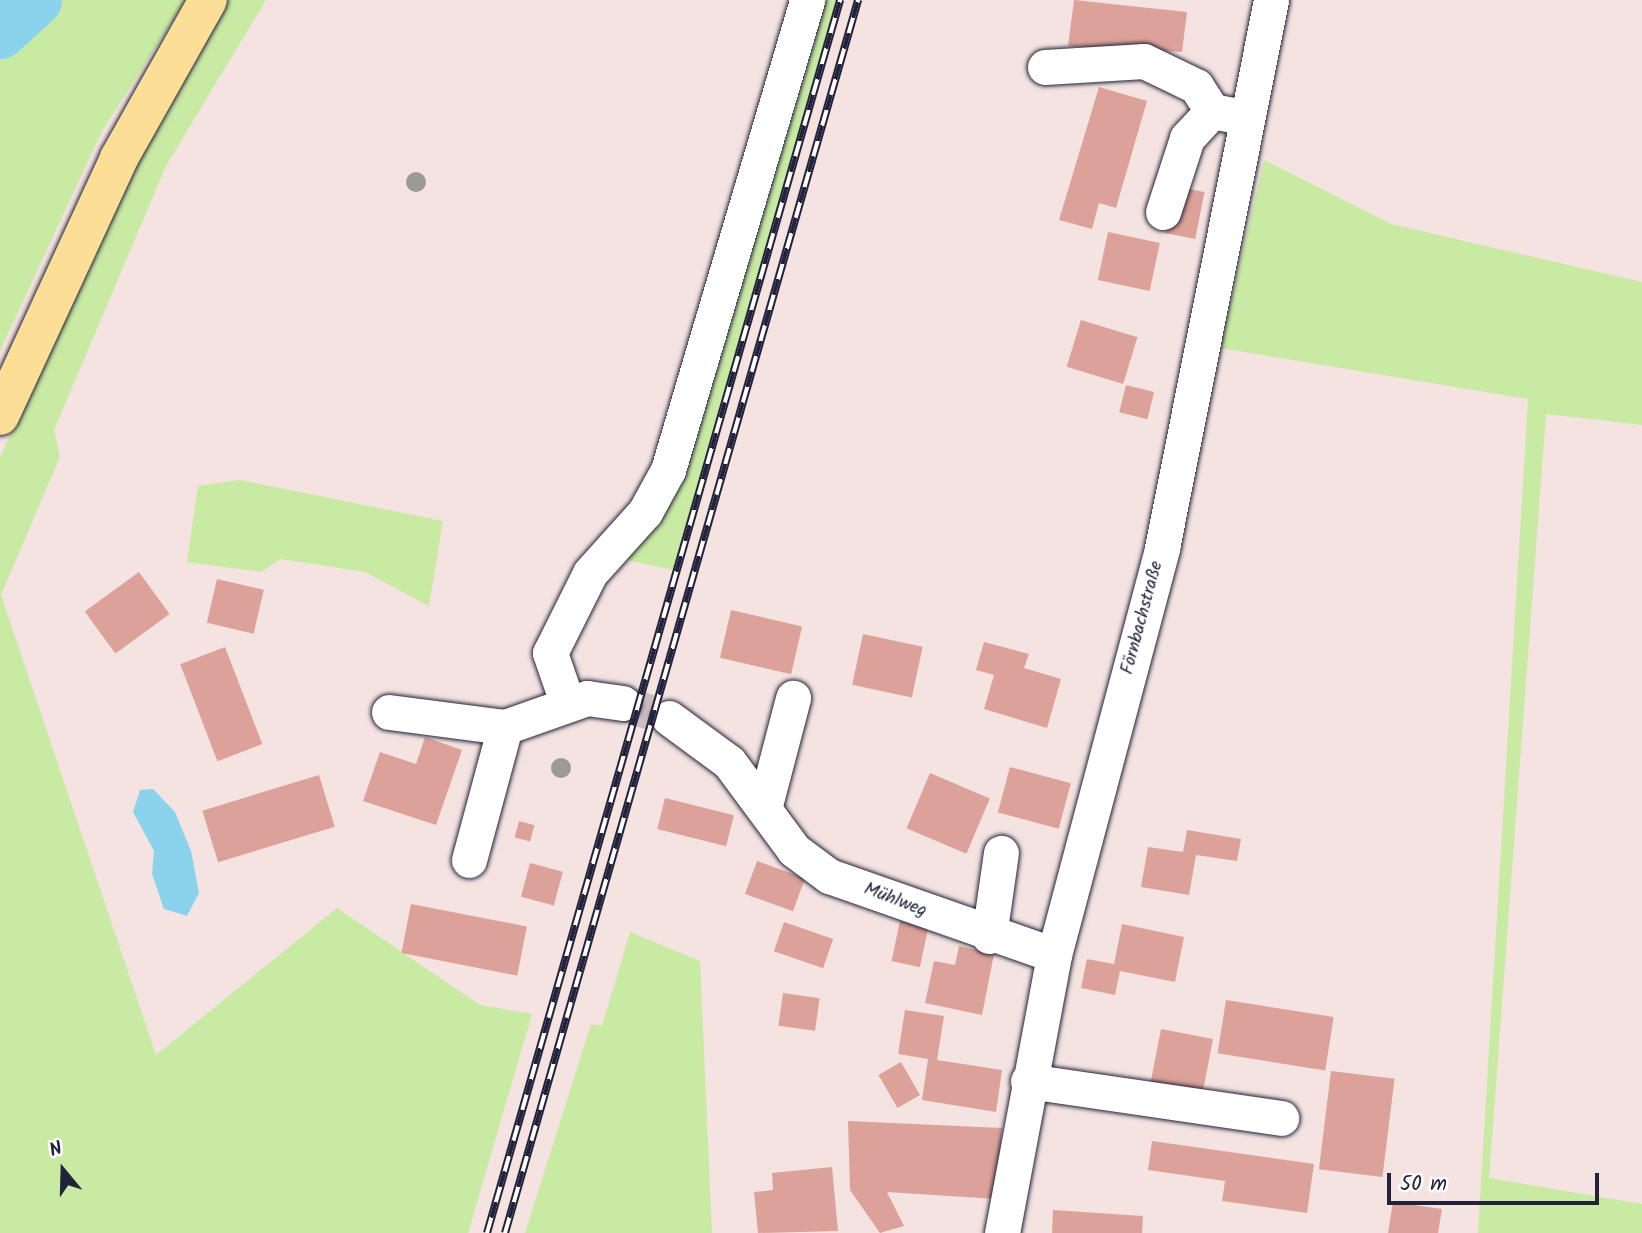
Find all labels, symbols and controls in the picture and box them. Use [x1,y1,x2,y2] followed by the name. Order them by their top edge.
[1118,559,1168,677] street label: Förnbachstraße
[860,879,930,923] street label: Mühlweg
[46,1134,67,1166] text: N
[28,1135,98,1205] north arrow
[1390,1160,1602,1204] scale bar
[1400,1168,1447,1201] text: 50 m

